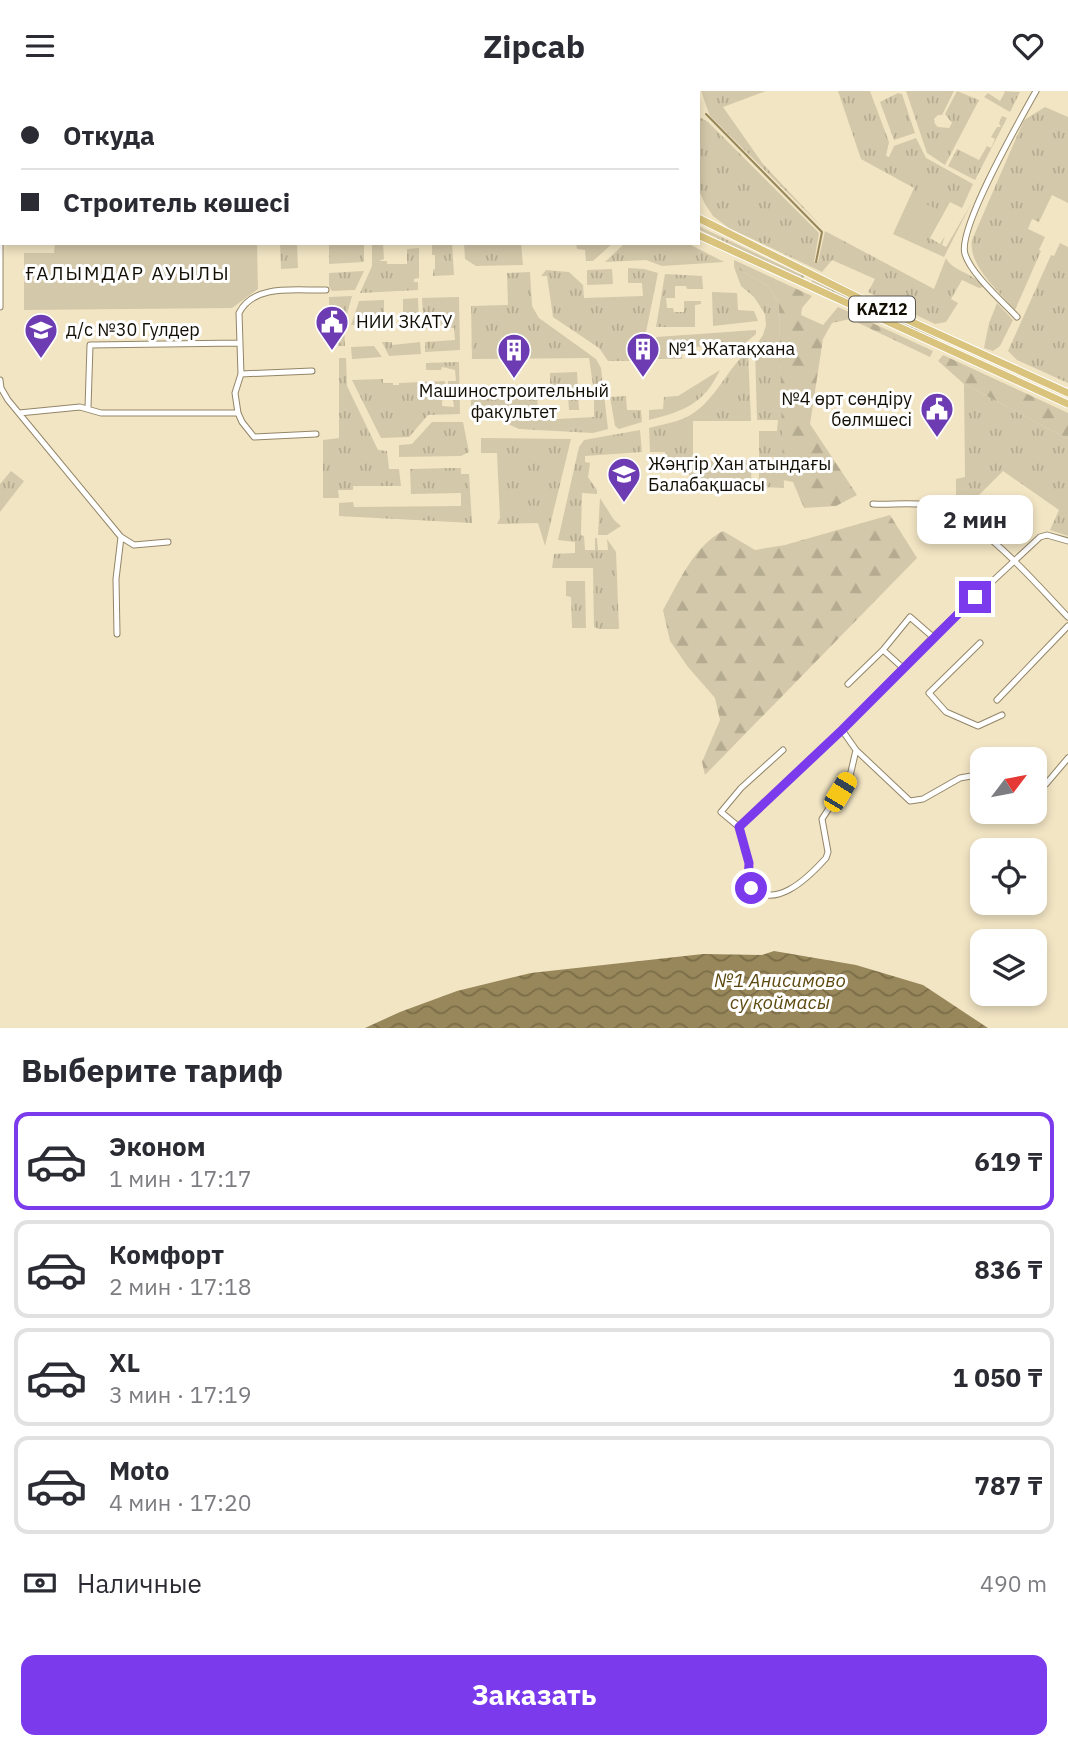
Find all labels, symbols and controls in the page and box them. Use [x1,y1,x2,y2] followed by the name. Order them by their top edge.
[483,25,585,67] text: Zipcab
[21,27,59,65] icon: menu
[1009,27,1047,65] icon: heart
[63,118,155,152] text: Откуда
[63,185,290,219] text: Строитель көшесі
[25,261,231,285] district label: ҒАЛЫМДАР АУЫЛЫ
[849,297,915,321] road number: KAZ12
[313,303,351,352] public building icon: НИИ ЗКАТУ
[356,310,453,333] place label: НИИ ЗКАТУ
[22,311,60,360] school or university icon: д/с №30 Гулдер
[66,318,200,341] place label: д/с №30 Гулдер
[624,330,662,379] building icon: №1 Жатақхана
[495,331,533,380] building icon: Машиностроительный факультет
[668,337,795,360] place label: №1 Жатақхана
[419,379,609,423] place label: Машиностроительный факультет
[781,387,912,431] place label: №4 өрт сөндіру бөлмшесі
[918,390,956,439] public building icon: №4 өрт сөндіру бөлмшесі
[648,452,831,496] place label: Жәңгір Хан атындағы Балабақшасы
[605,455,643,504] school or university icon: Жәңгір Хан атындағы Балабақшасы
[917,496,1033,545] callout: 2 мин
[943,504,1007,534] text: 2 мин
[959,581,991,613] route end
[970,747,1046,824] north arrow
[970,747,1047,1006] map controls
[821,769,860,815] car
[970,838,1047,915] button: locate
[735,872,767,904] route start
[970,929,1047,1006] button: layers
[714,968,846,1014] water label: №1 Анисимово су қоймасы
[21,1049,283,1091] text: Выберите тариф
[109,1129,206,1163] text: Эконом
[25,1130,88,1193] icon: car
[974,1144,1043,1178] text: 619 ₸
[109,1163,252,1193] text: 1 мин · 17:17
[109,1237,224,1271] text: Комфорт
[25,1238,88,1301] icon: car
[974,1252,1043,1286] text: 836 ₸
[109,1271,252,1301] text: 2 мин · 17:18
[109,1345,140,1379] text: XL
[25,1346,88,1409] icon: car
[953,1360,1043,1394] text: 1 050 ₸
[109,1379,252,1409] text: 3 мин · 17:19
[109,1453,169,1487] text: Moto
[25,1454,88,1517] icon: car
[974,1468,1043,1502] text: 787 ₸
[109,1487,252,1517] text: 4 мин · 17:20
[21,1564,59,1602] icon: cash
[77,1566,202,1600] text: Наличные
[980,1568,1047,1598] text: 490 m
[21,1655,1047,1735] button: Заказать

